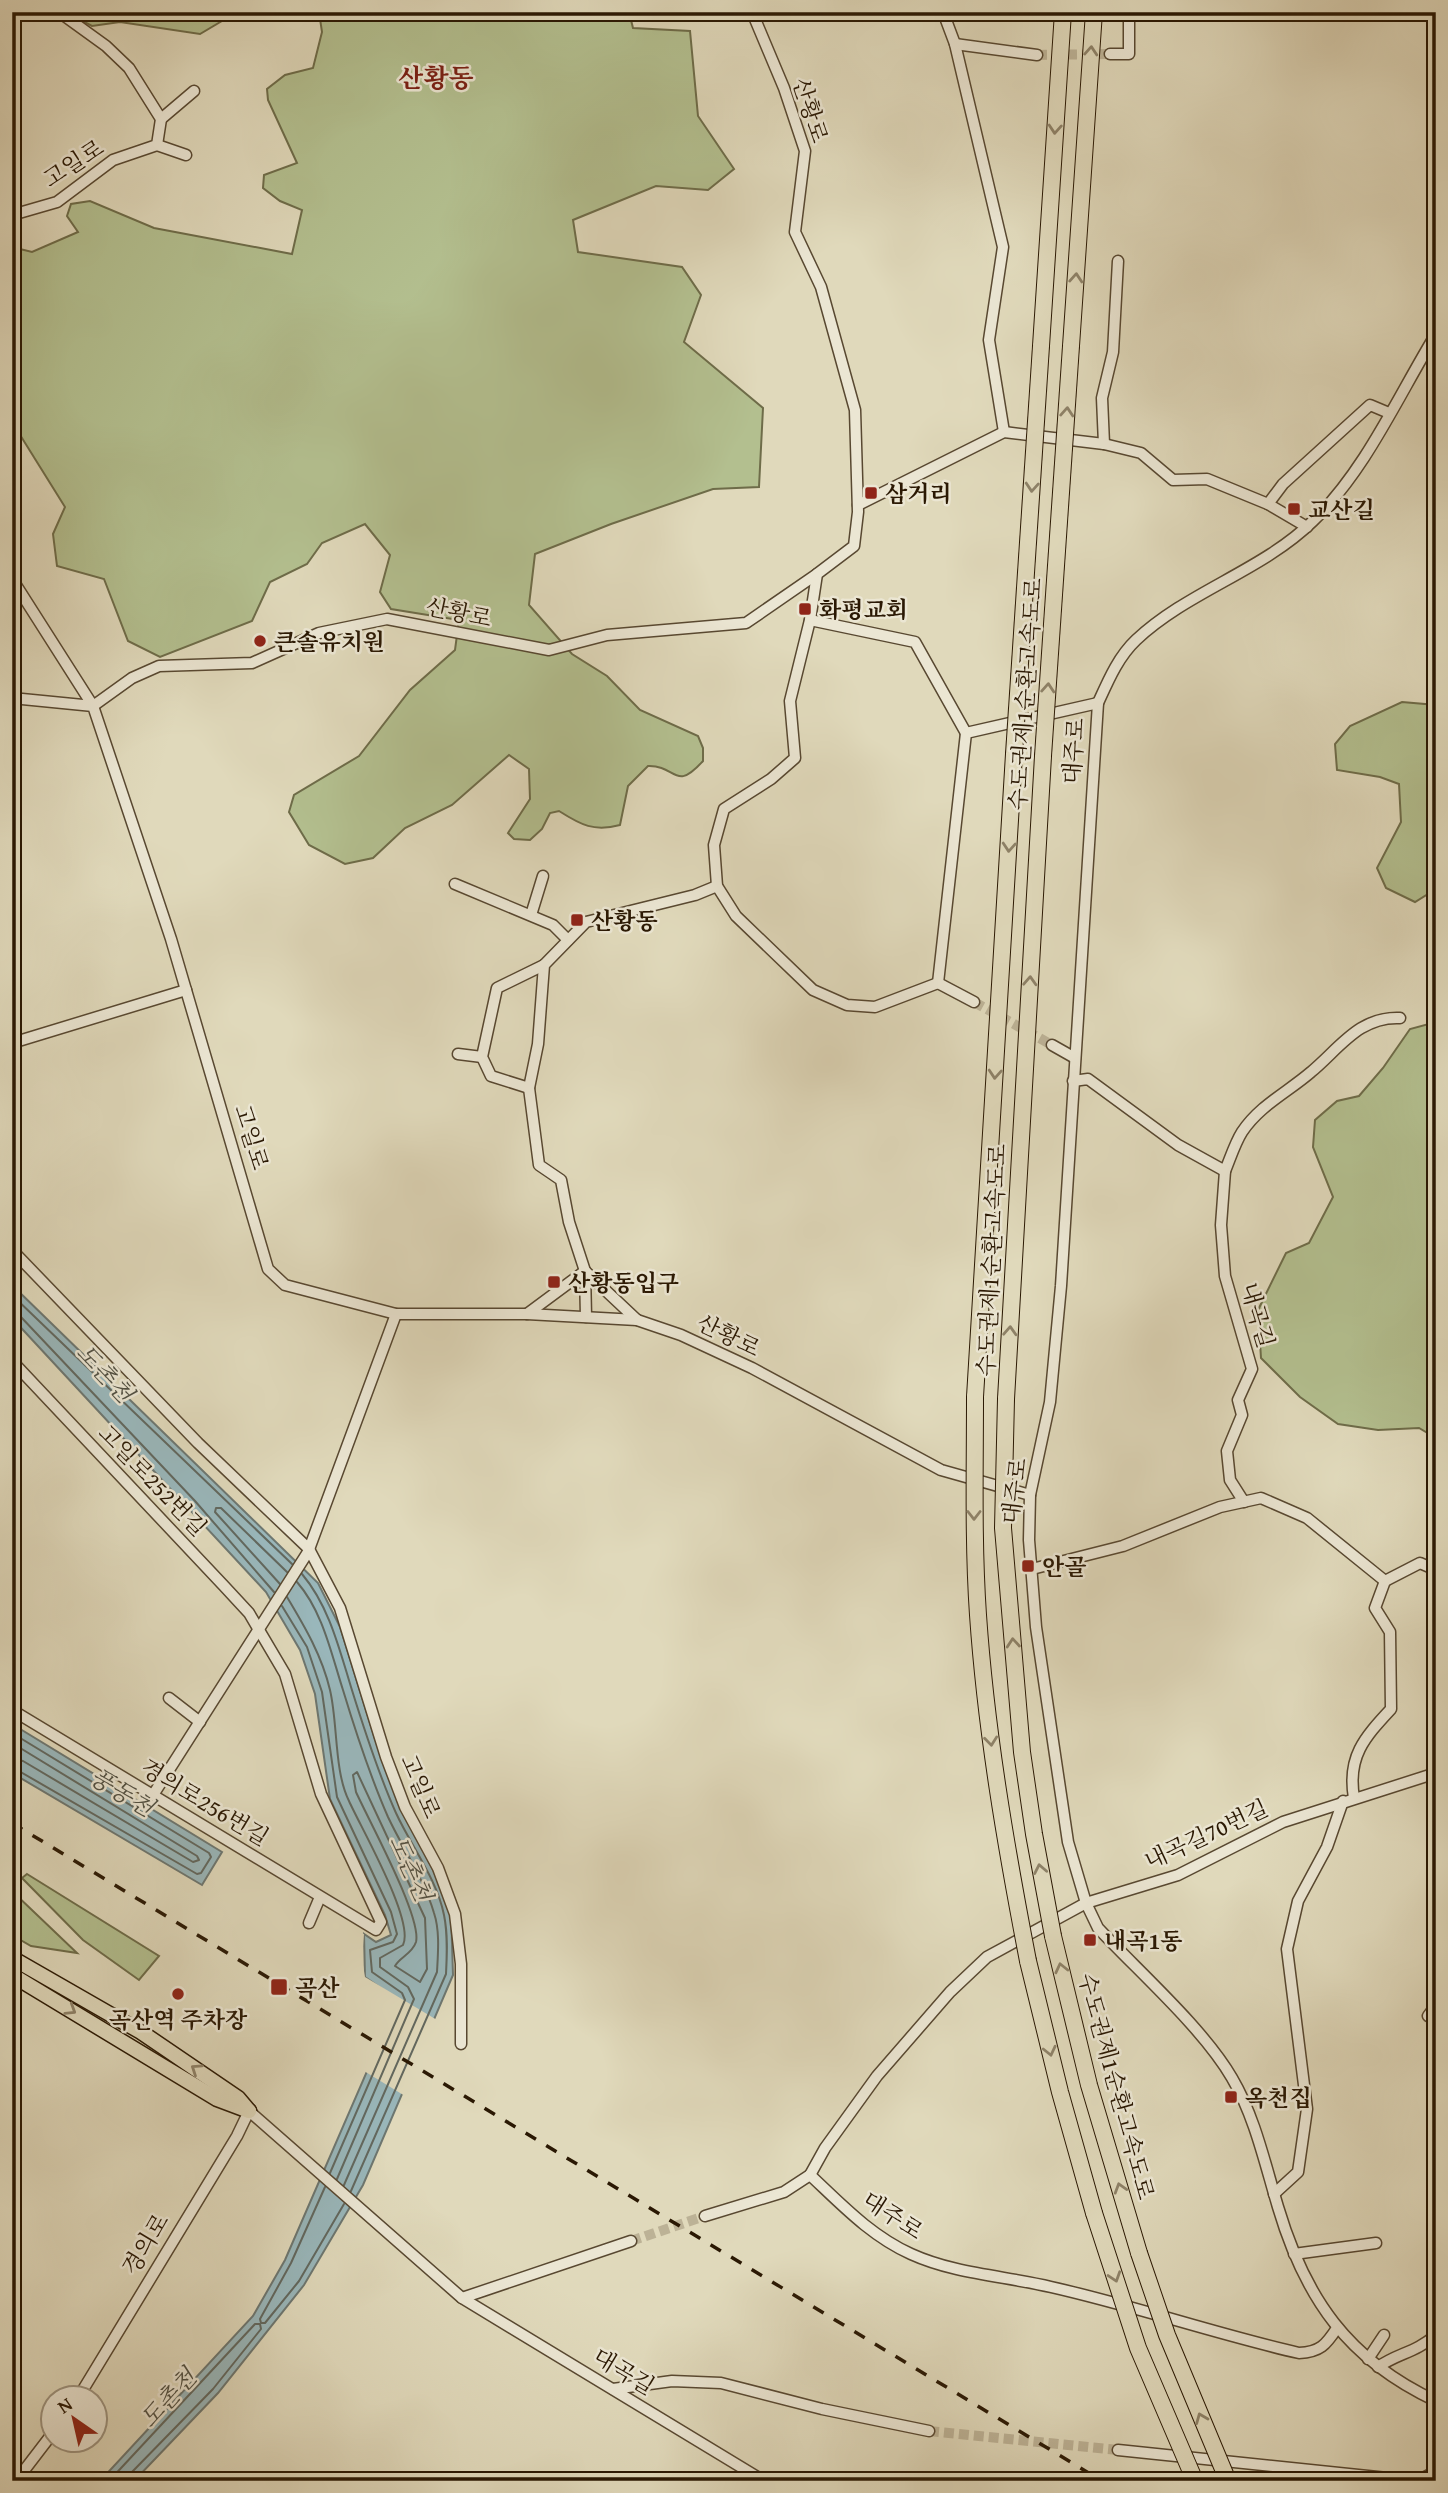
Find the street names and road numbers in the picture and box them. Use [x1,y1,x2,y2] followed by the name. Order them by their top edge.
[785,73,837,147] street label: 산황로
[36,131,110,195] street label: 고일로
[1000,577,1050,811] street label: 수도권제1순환고속도로
[423,589,495,635] street label: 산황로
[1054,717,1092,785] street label: 대주로
[226,1100,278,1174] street label: 고일로
[968,1143,1014,1377] street label: 수도권제1순환고속도로
[1233,1278,1283,1352] street label: 내곡길
[692,1306,766,1364] street label: 산황로
[91,1417,215,1543] street label: 고일로252번길
[994,1456,1034,1526] street label: 대주로
[393,1749,449,1823] street label: 고일로
[135,1751,275,1853] street label: 경의로256번길
[1139,1791,1273,1877] street label: 내곡길70번길
[1071,1969,1163,2203] street label: 수도권제1순환고속도로
[856,2183,930,2247] street label: 대주로
[114,2207,176,2281] street label: 경의로
[587,2340,661,2402] street label: 대곡길

